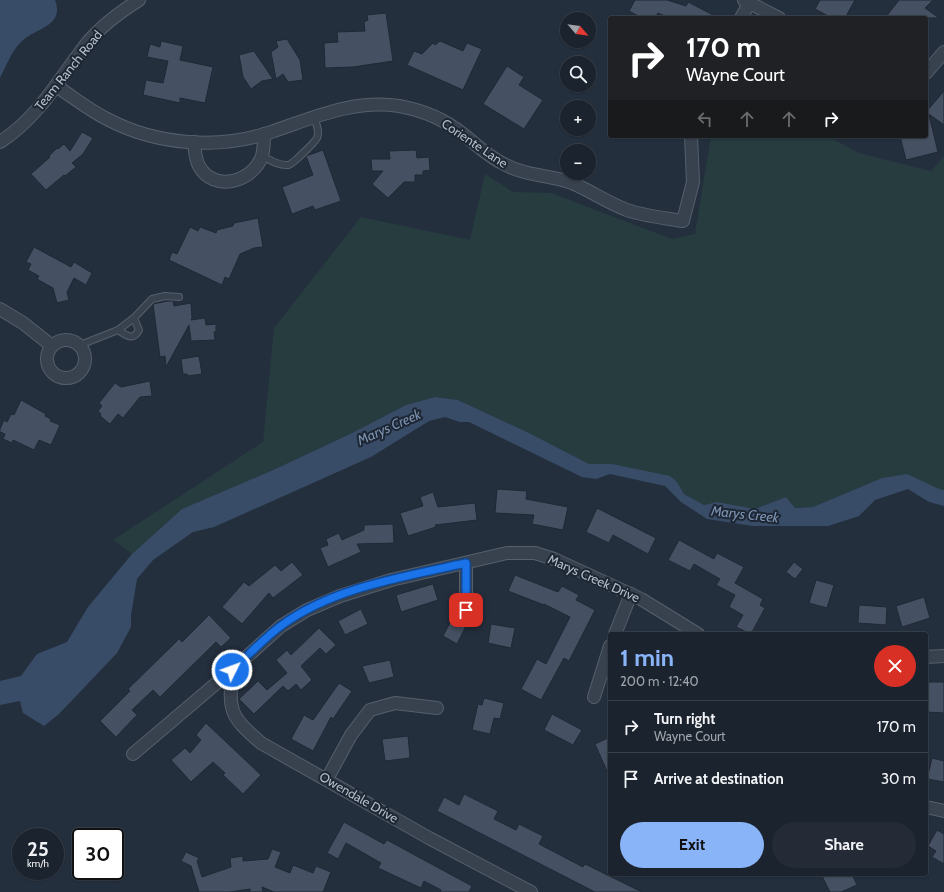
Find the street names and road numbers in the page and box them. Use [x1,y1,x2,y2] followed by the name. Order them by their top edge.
[31,27,105,113] street label: Team Ranch Road
[439,115,511,171] street label: Coriente Lane
[546,551,643,606] street label: Marys Creek Drive
[317,768,402,826] street label: Owendale Drive

